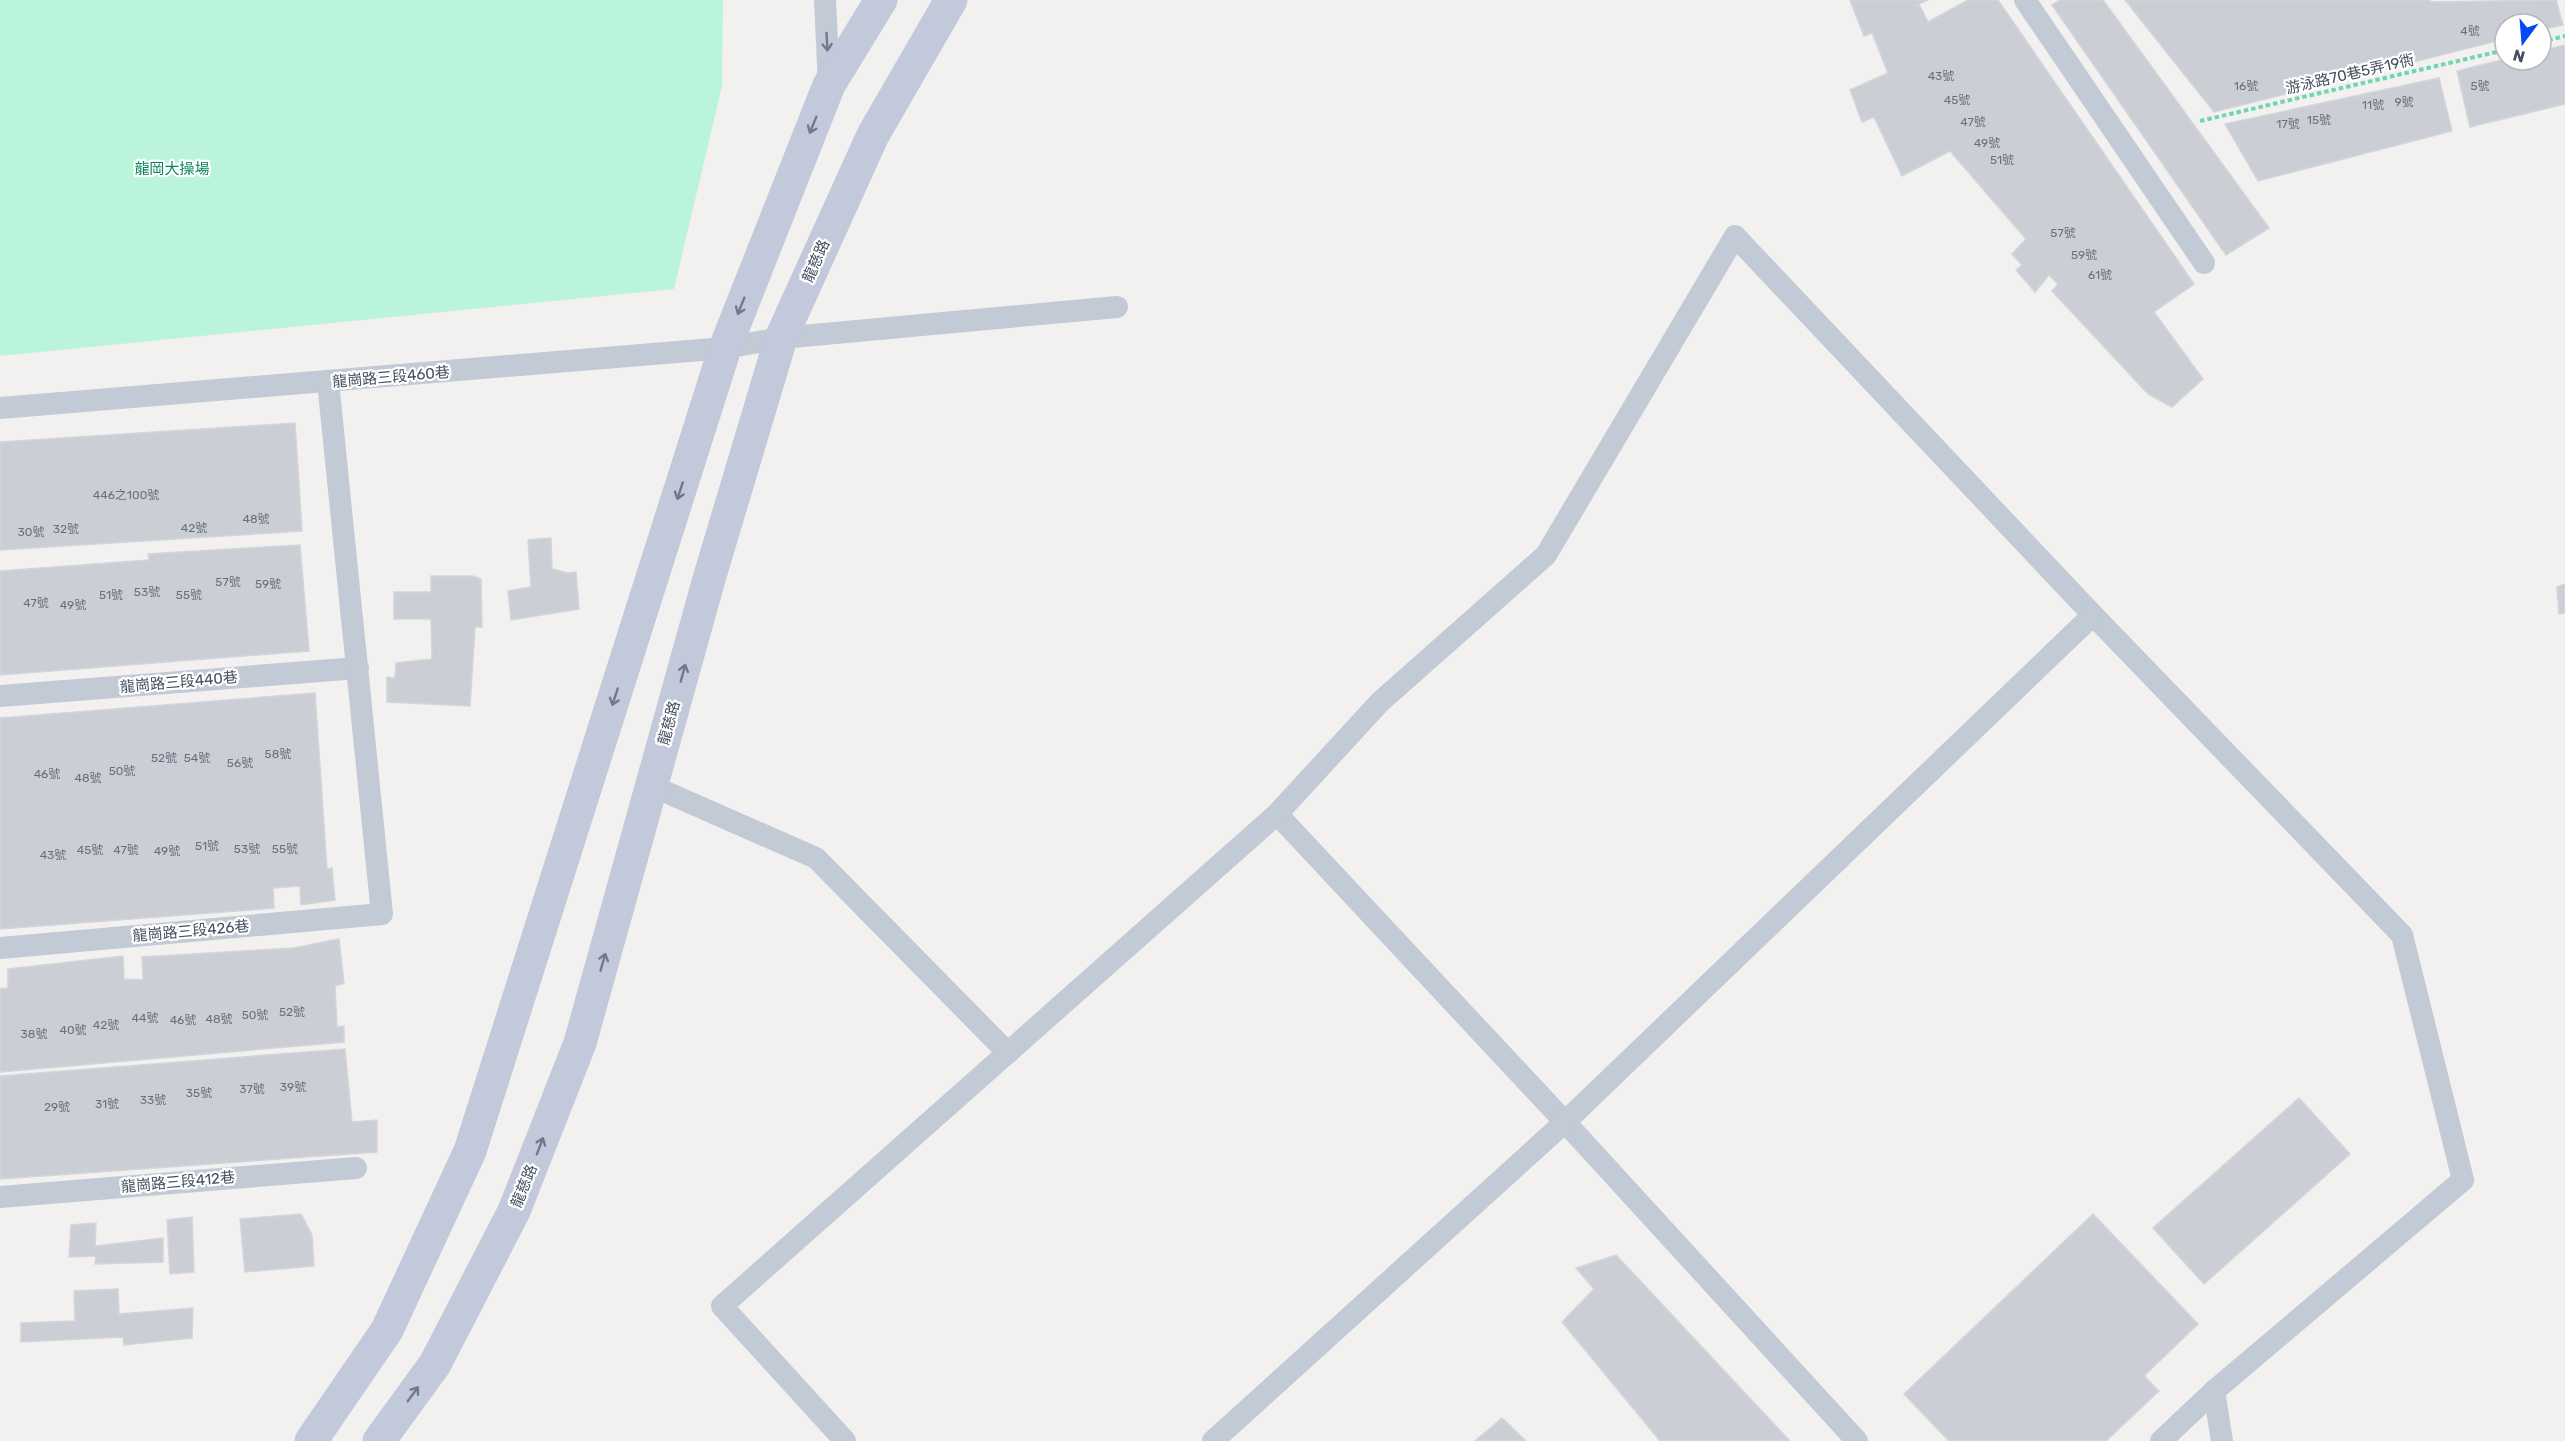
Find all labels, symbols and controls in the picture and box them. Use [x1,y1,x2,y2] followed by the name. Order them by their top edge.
[2493,12,2553,72] north arrow
[2460,24,2480,38] house number: 4號
[821,32,832,52] one-way arrow
[2511,45,2527,67] text: N
[2284,50,2416,98] street label: 游泳路70巷5弄19衖
[1928,69,1954,83] house number: 43號
[2234,79,2258,93] house number: 16號
[2470,79,2490,93] house number: 5號
[1944,93,1970,107] house number: 45號
[2394,95,2414,109] house number: 9號
[2362,98,2384,112] house number: 11號
[2307,113,2331,127] house number: 15號
[807,115,818,133] one-way arrow
[1960,115,1986,129] house number: 47號
[2276,117,2300,131] house number: 17號
[1974,136,2000,150] house number: 49號
[1990,153,2014,167] house number: 51號
[134,160,210,178] park label: 龍岡大操場
[2050,226,2076,240] house number: 57號
[799,237,833,285] street label: 龍慈路
[2071,248,2097,262] house number: 59號
[2088,268,2112,282] house number: 61號
[735,296,746,315] one-way arrow
[331,363,451,391] street label: 龍崗路三段460巷
[673,481,684,500] one-way arrow
[93,488,159,502] house number: 446之100號
[242,512,270,526] house number: 48號
[181,521,207,535] house number: 42號
[53,522,79,536] house number: 32號
[18,525,44,539] house number: 30號
[215,575,241,589] house number: 57號
[255,577,281,591] house number: 59號
[134,585,160,599] house number: 53號
[99,588,123,602] house number: 51號
[176,588,202,602] house number: 55號
[23,596,49,610] house number: 47號
[60,598,86,612] house number: 49號
[678,663,689,682] one-way arrow
[119,668,239,696] street label: 龍崗路三段440巷
[608,687,619,706] one-way arrow
[654,699,684,747] street label: 龍慈路
[265,747,291,761] house number: 58號
[151,751,177,765] house number: 52號
[184,751,210,765] house number: 54號
[227,756,253,770] house number: 56號
[109,764,135,778] house number: 50號
[34,767,60,781] house number: 46號
[74,771,102,785] house number: 48號
[195,839,219,853] house number: 51號
[234,842,260,856] house number: 53號
[272,842,298,856] house number: 55號
[77,843,103,857] house number: 45號
[113,843,139,857] house number: 47號
[154,844,180,858] house number: 49號
[40,848,66,862] house number: 43號
[132,917,250,945] street label: 龍崗路三段426巷
[598,952,609,971] one-way arrow
[279,1005,305,1019] house number: 52號
[242,1008,268,1022] house number: 50號
[132,1011,158,1025] house number: 44號
[205,1012,233,1026] house number: 48號
[170,1013,196,1027] house number: 46號
[93,1018,119,1032] house number: 42號
[59,1023,87,1037] house number: 40號
[21,1027,47,1041] house number: 38號
[280,1080,306,1094] house number: 39號
[239,1082,265,1096] house number: 37號
[186,1086,212,1100] house number: 35號
[140,1093,166,1107] house number: 33號
[95,1097,119,1111] house number: 31號
[44,1100,70,1114] house number: 29號
[535,1137,546,1156] one-way arrow
[507,1162,541,1210] street label: 龍慈路
[120,1168,236,1196] street label: 龍崗路三段412巷
[407,1386,419,1402] one-way arrow

